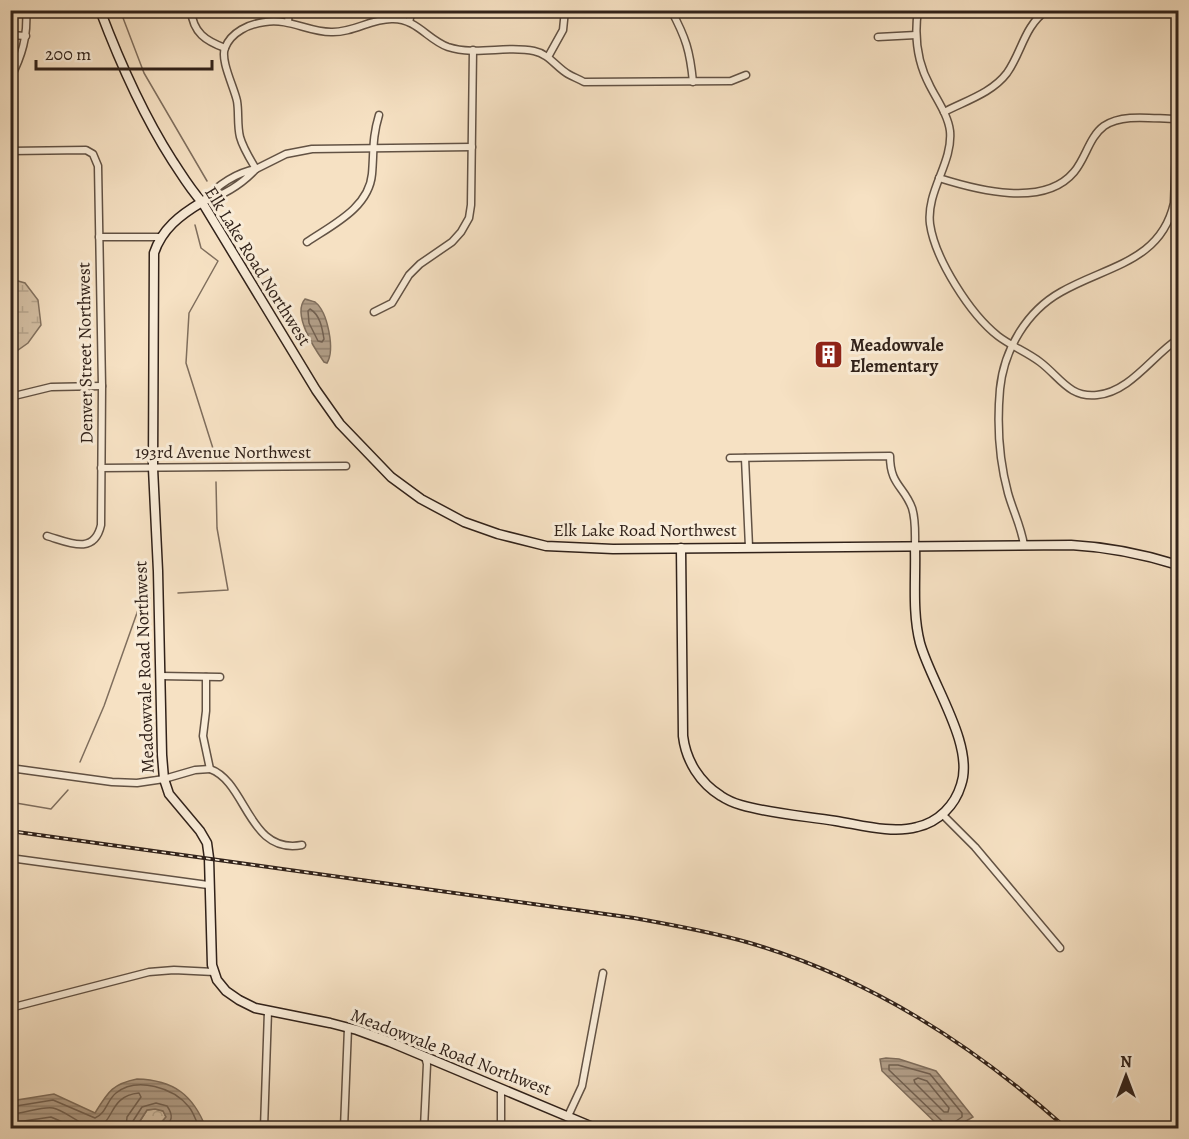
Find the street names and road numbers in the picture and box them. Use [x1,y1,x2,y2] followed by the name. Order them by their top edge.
[199,182,317,350] street label: Elk Lake Road Northwest
[71,262,99,444] street label: Denver Street Northwest
[135,440,311,464] street label: 193rd Avenue Northwest
[553,518,737,542] street label: Elk Lake Road Northwest
[128,560,160,774] street label: Meadowvale Road Northwest
[347,1003,555,1101] street label: Meadowvale Road Northwest

